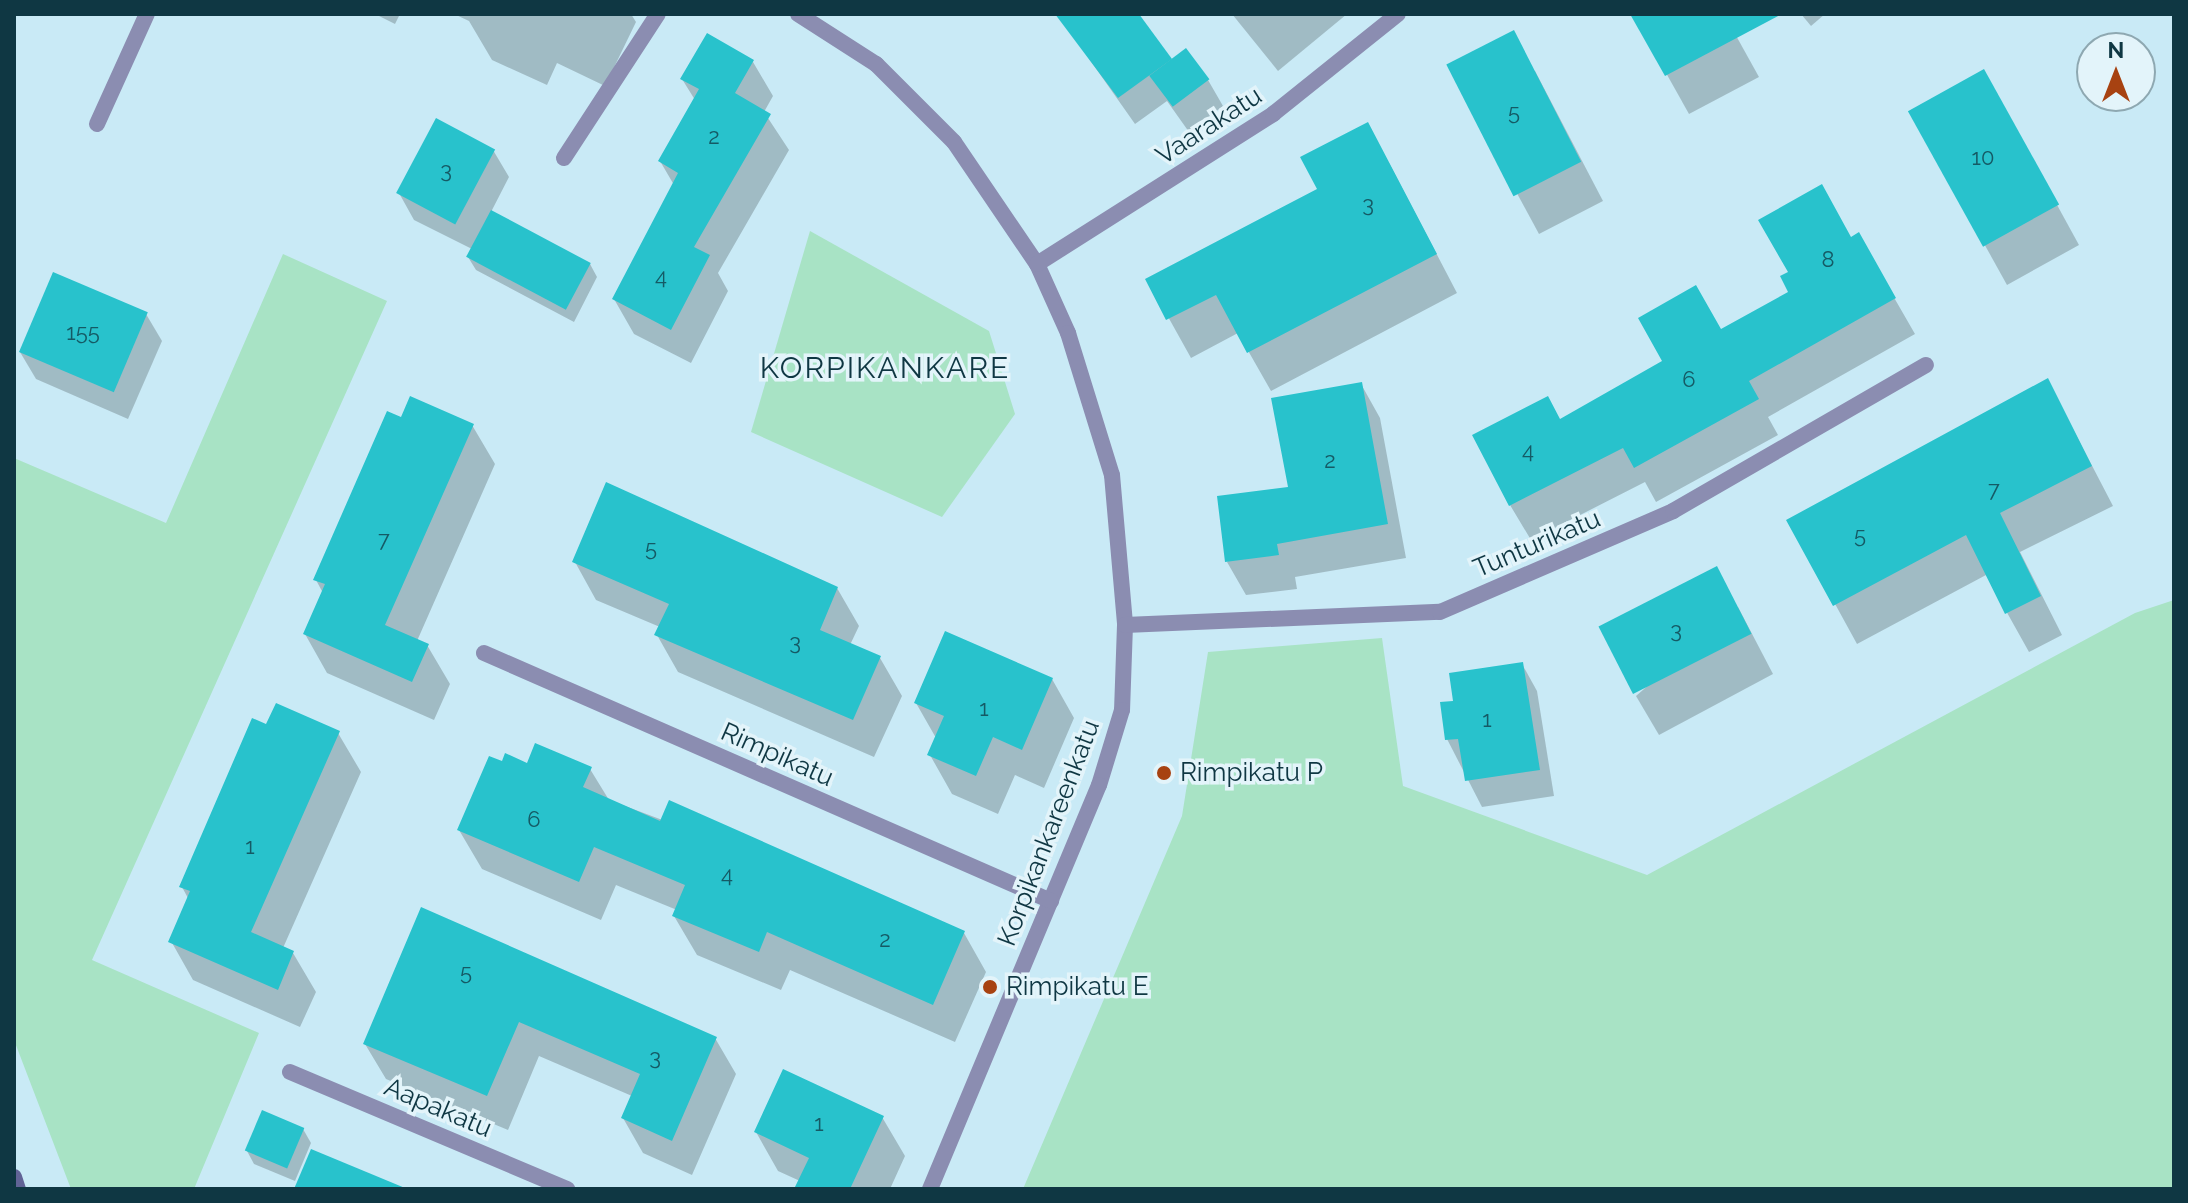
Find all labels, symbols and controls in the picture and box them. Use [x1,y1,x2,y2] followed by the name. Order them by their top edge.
[2076,32,2156,112] north arrow
[2108,37,2124,63] text: N
[1150,80,1268,172] street label: Vaarakatu
[1508,100,1520,126] house number: 5
[708,124,720,150] house number: 2
[1972,145,1994,171] house number: 10
[440,158,452,184] house number: 3
[1362,192,1374,218] house number: 3
[1821,247,1835,273] house number: 8
[655,264,667,290] house number: 4
[66,320,100,346] house number: 155
[760,350,1010,386] district label: KORPIKANKARE
[1682,367,1696,393] house number: 6
[1522,438,1534,464] house number: 4
[1324,448,1336,474] house number: 2
[1988,477,2000,503] house number: 7
[1469,503,1605,585] street label: Tunturikatu
[1854,523,1866,549] house number: 5
[378,527,390,553] house number: 7
[645,536,657,562] house number: 5
[1670,618,1682,644] house number: 3
[789,630,801,656] house number: 3
[979,696,989,722] house number: 1
[1482,707,1492,733] house number: 1
[716,716,838,794] street label: Rimpikatu
[992,716,1106,950] street label: Korpikankareenkatu
[1180,757,1323,789] place label: Rimpikatu P
[1155,764,1173,782] marker: Rimpikatu P
[527,807,541,833] house number: 6
[245,834,255,860] house number: 1
[721,862,733,888] house number: 4
[879,927,891,953] house number: 2
[460,960,472,986] house number: 5
[1006,971,1149,1003] place label: Rimpikatu E
[981,978,999,996] marker: Rimpikatu E
[649,1045,661,1071] house number: 3
[380,1071,496,1145] street label: Aapakatu
[814,1111,824,1137] house number: 1

